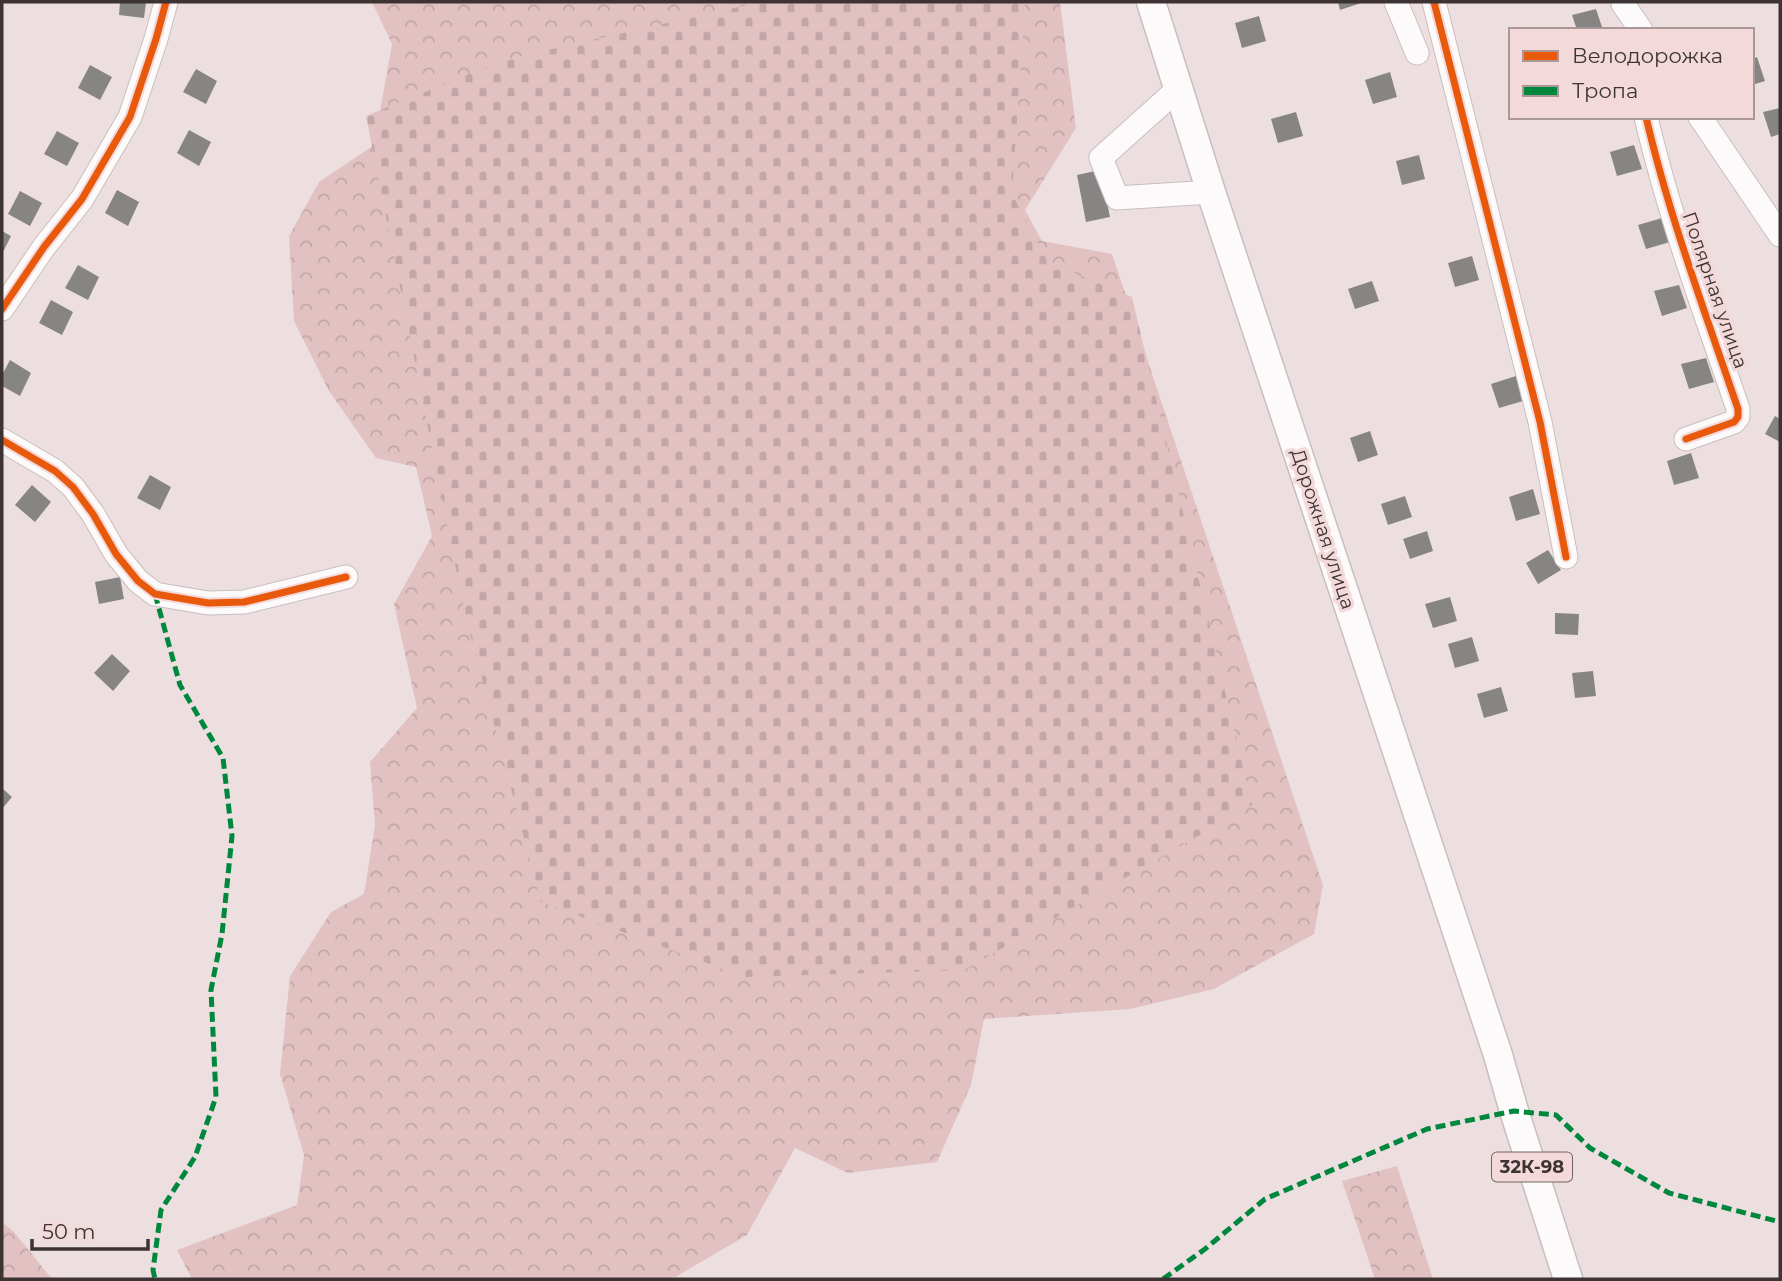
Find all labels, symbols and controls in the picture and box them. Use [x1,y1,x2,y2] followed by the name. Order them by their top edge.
[1509,28,1754,119] legend
[1572,43,1723,68] text: Велодорожка
[1572,78,1638,103] text: Тропа
[1677,209,1753,371] street label: Полярная улица
[1286,446,1360,612] street label: Дорожная улица
[1492,1152,1572,1182] road number: 32К-98
[32,1208,147,1252] scale bar
[42,1219,96,1244] text: 50 m

